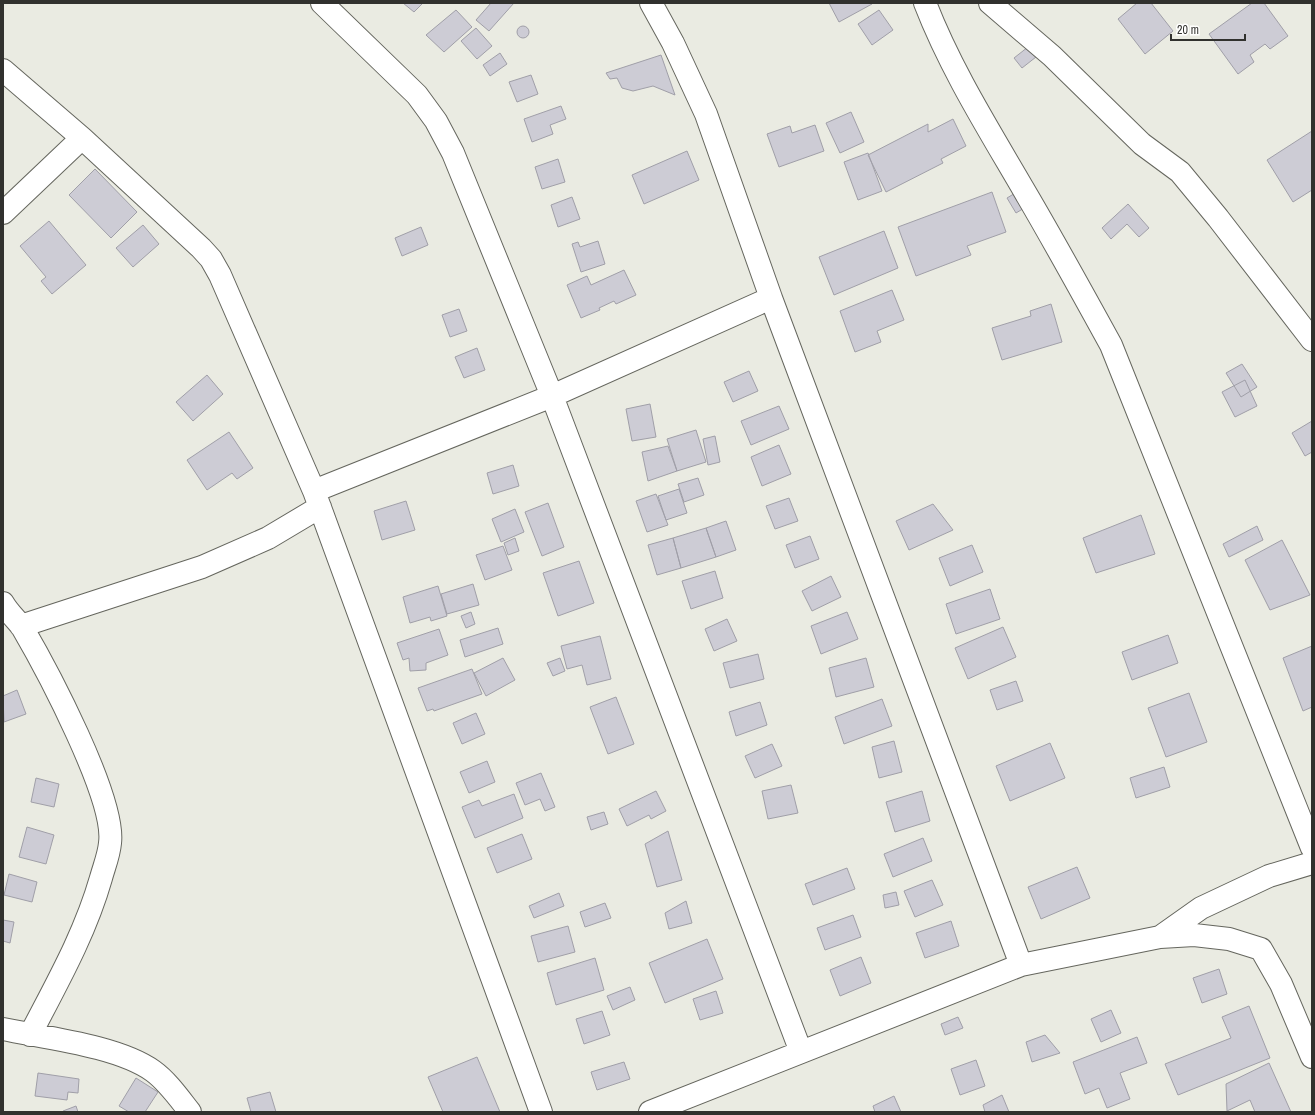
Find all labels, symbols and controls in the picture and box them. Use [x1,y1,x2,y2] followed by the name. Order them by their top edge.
[1171,16,1245,42] scale bar
[1177,22,1199,38] text: 20 m

